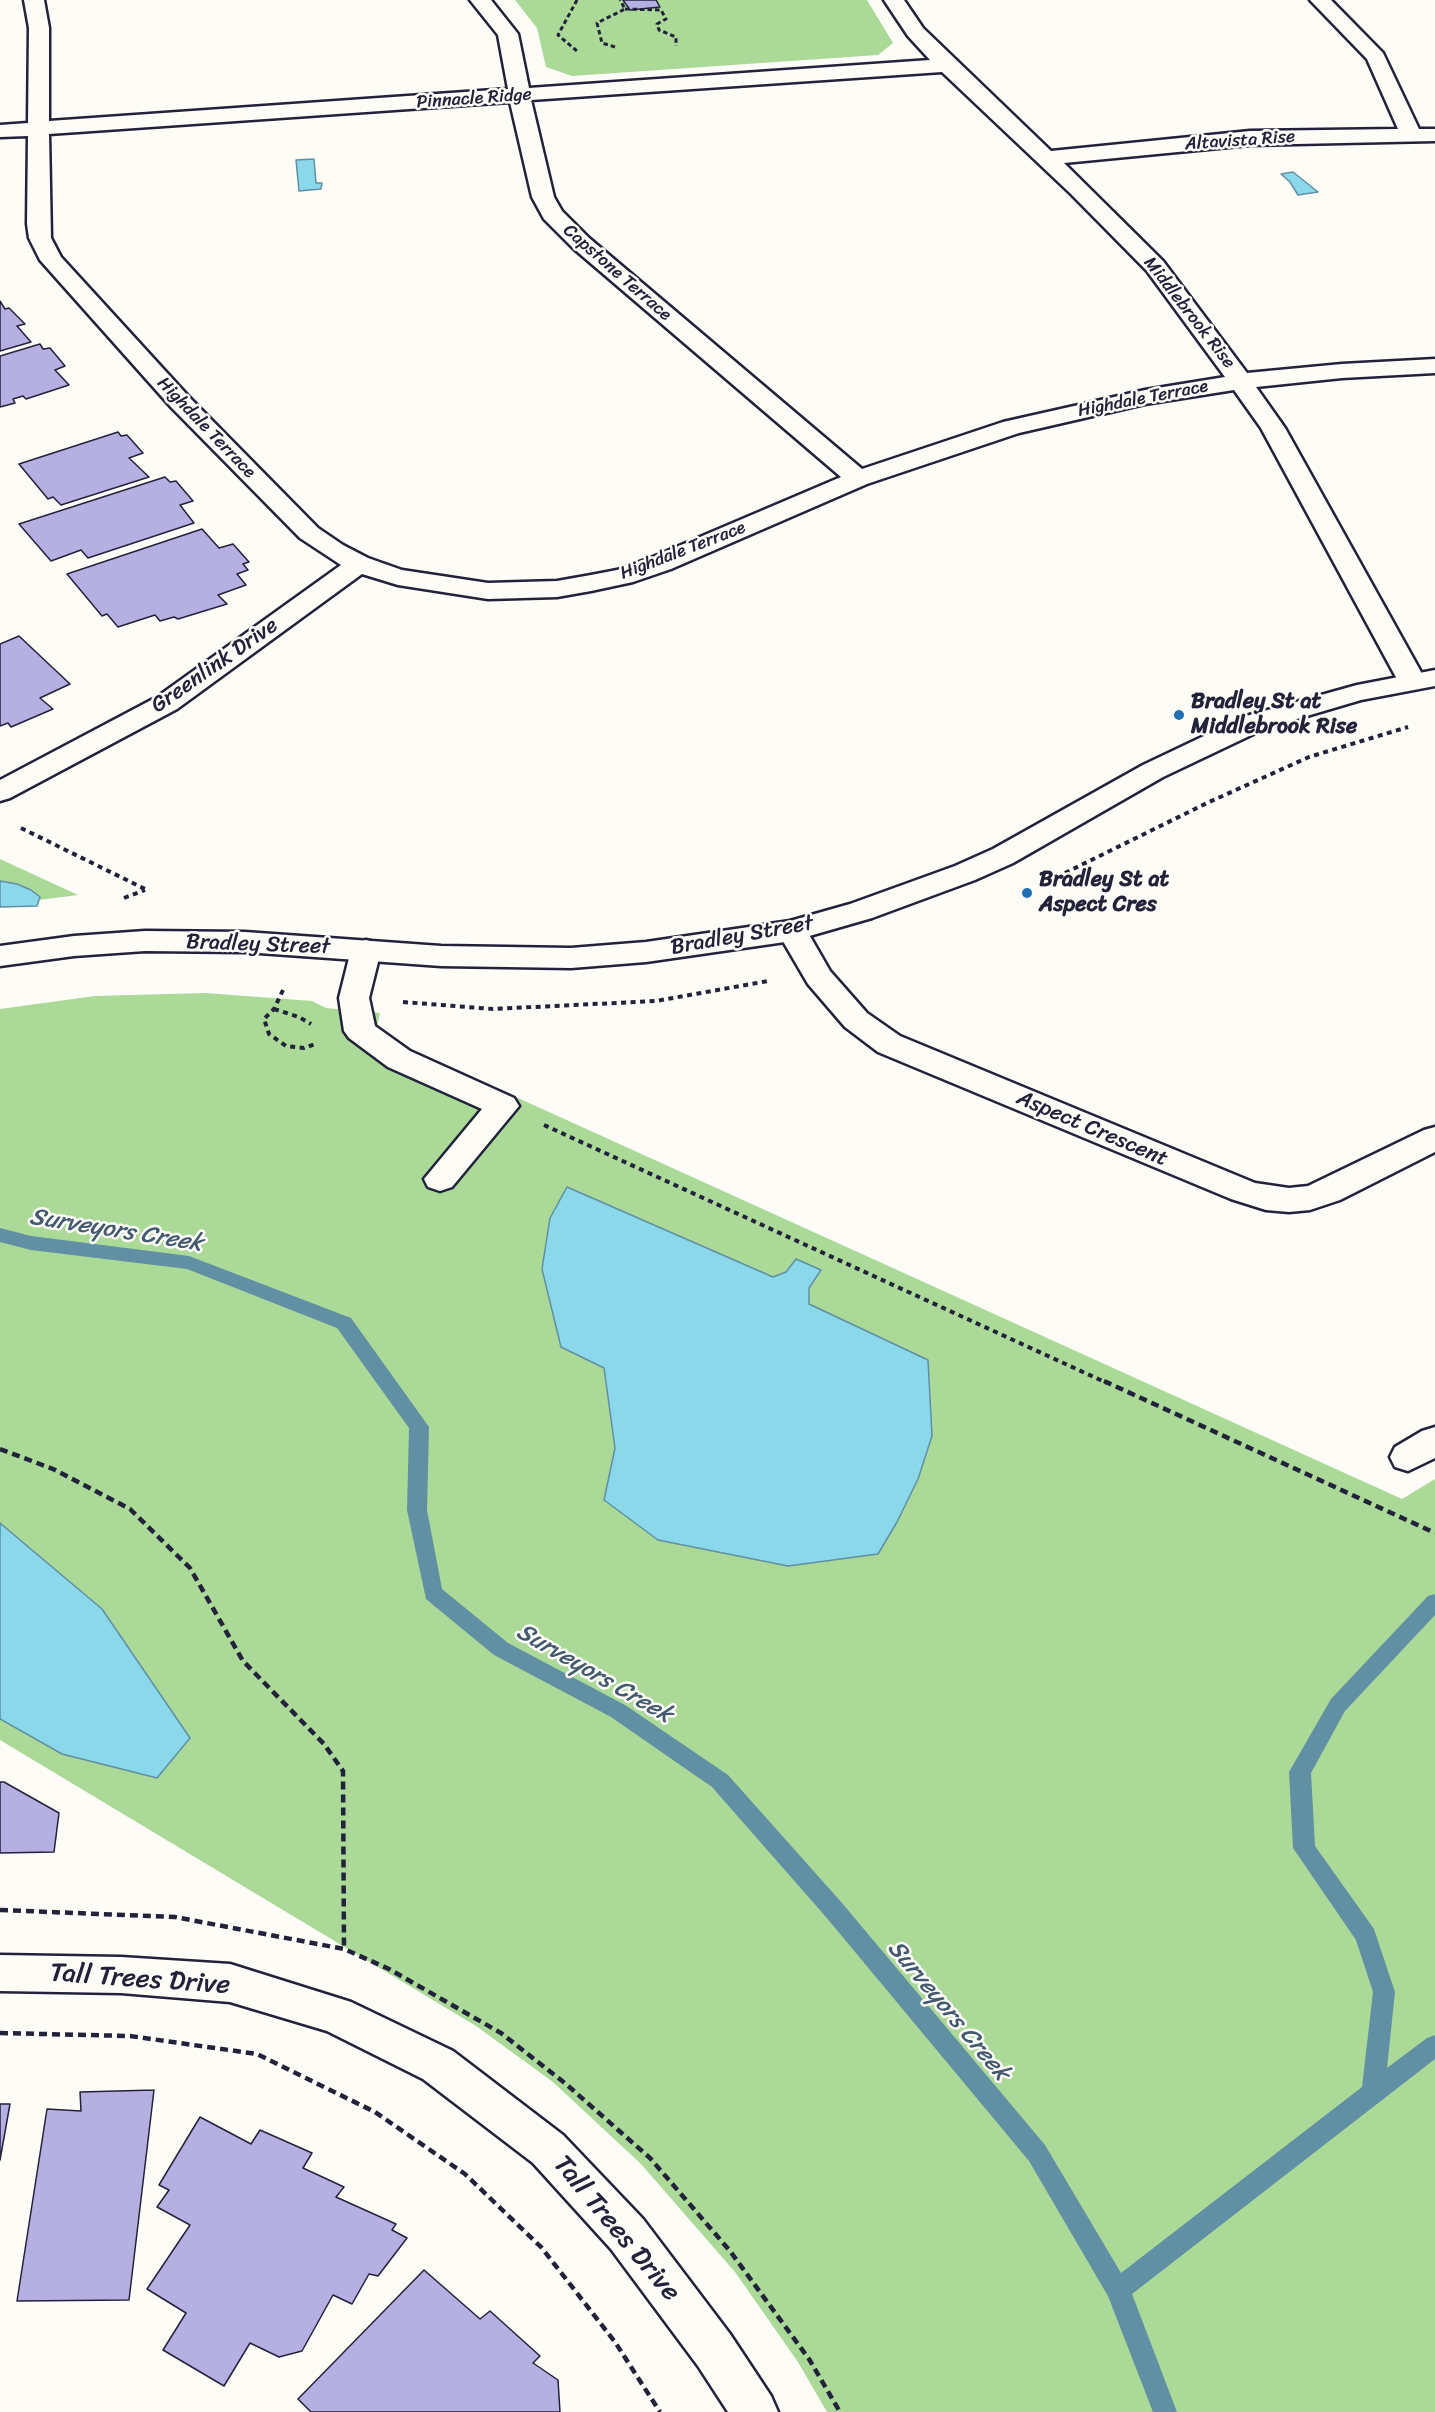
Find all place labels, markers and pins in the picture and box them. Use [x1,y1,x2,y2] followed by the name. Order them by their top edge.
[1191,689,1357,740] place label: Bradley St at Middlebrook Rise
[1172,708,1186,722] marker: Bradley St at Middlebrook Rise
[1039,867,1169,918] place label: Bradley St at Aspect Cres
[1020,886,1034,900] marker: Bradley St at Aspect Cres

